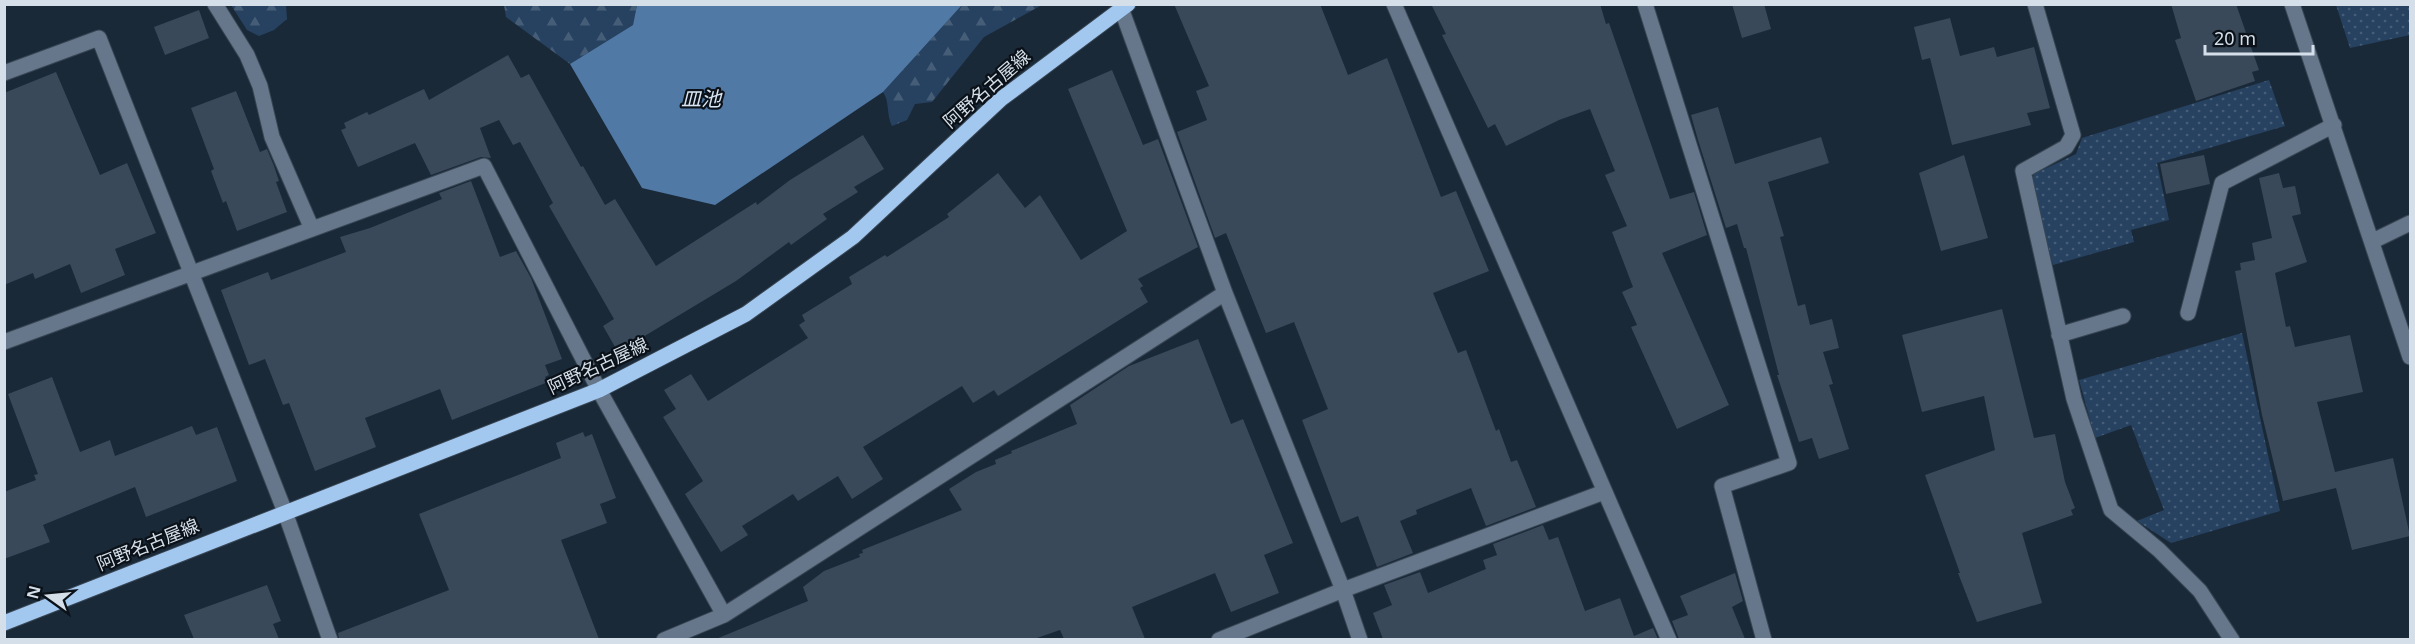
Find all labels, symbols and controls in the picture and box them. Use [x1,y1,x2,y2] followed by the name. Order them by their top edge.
[2205,18,2313,56] scale bar
[2214,26,2256,50] text: 20 m
[938,44,1035,133] street label: 阿野名古屋線
[681,85,723,112] water label: 皿池
[544,331,652,399] street label: 阿野名古屋線
[93,513,202,575] street label: 阿野名古屋線
[18,566,78,626] north arrow
[21,583,46,601] text: N

